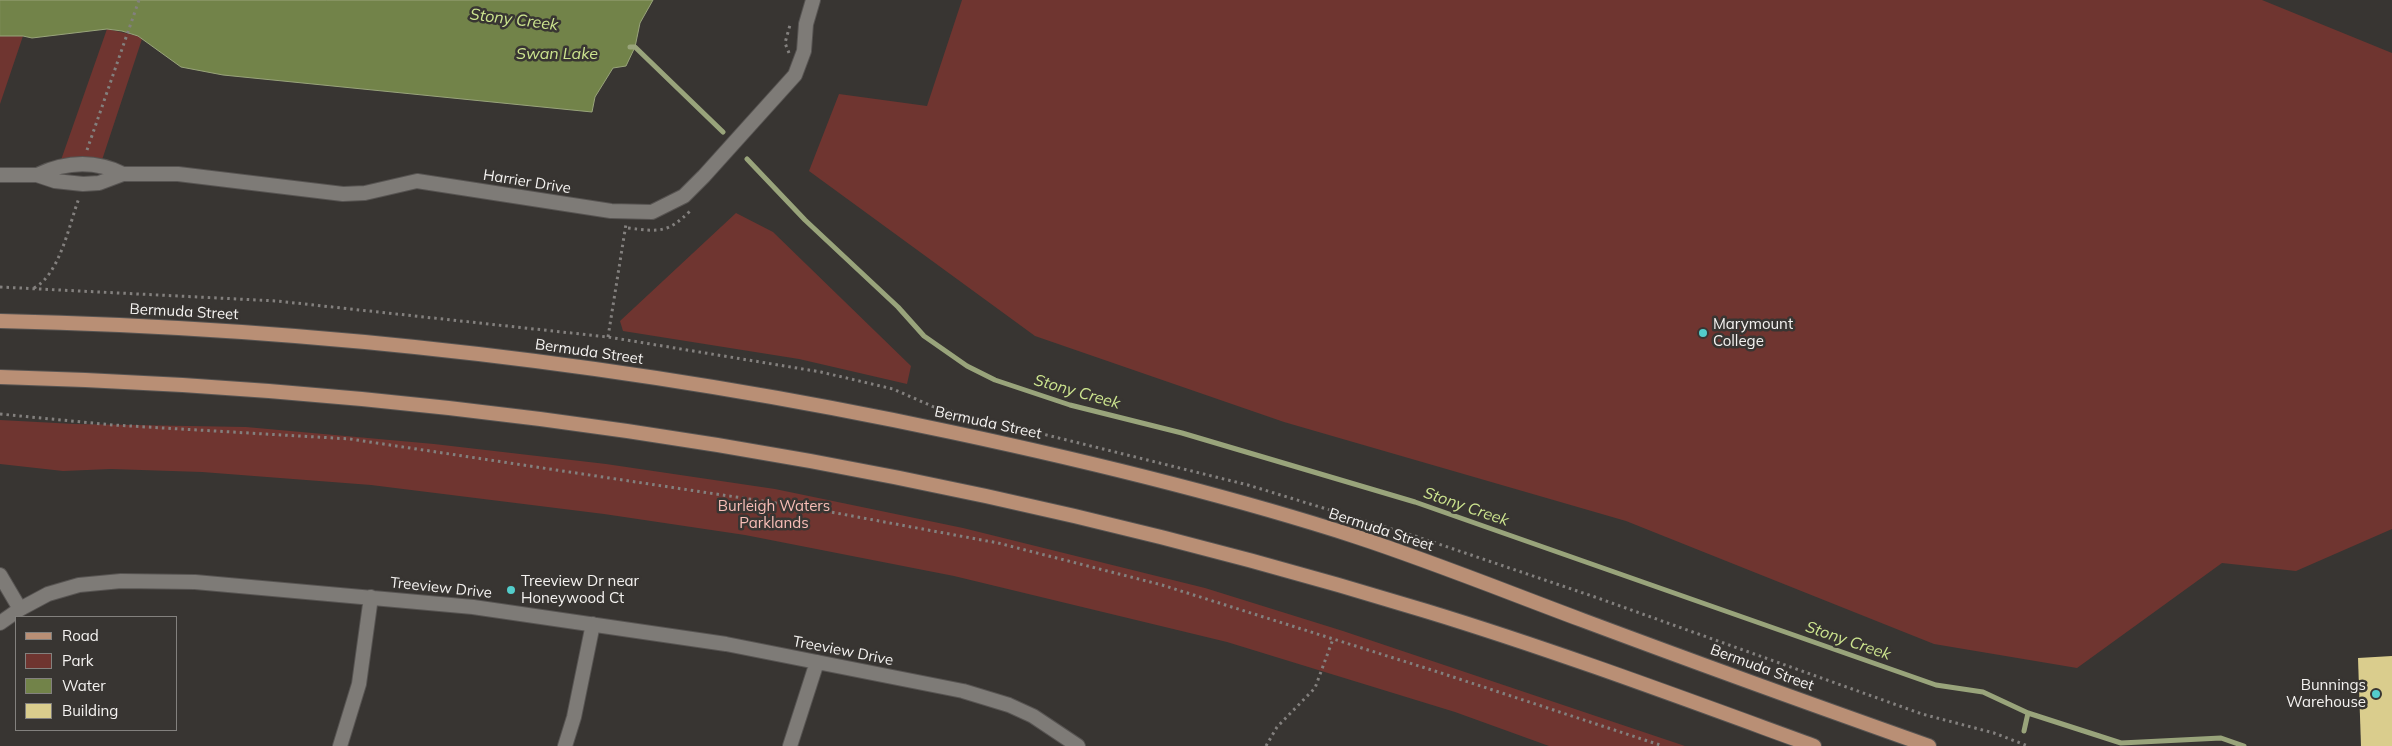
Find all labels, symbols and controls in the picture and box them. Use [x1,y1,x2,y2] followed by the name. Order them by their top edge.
[469,5,559,35] water label: Stony Creek
[516,44,598,64] water label: Swan Lake
[482,166,572,198] street label: Harrier Drive
[129,300,239,324] street label: Bermuda Street
[1713,315,1793,350] place label: Marymount College
[1697,327,1709,339] marker: Marymount College
[534,336,644,368] street label: Bermuda Street
[1032,371,1122,413] water label: Stony Creek
[933,403,1043,443] street label: Bermuda Street
[1421,483,1511,531] water label: Stony Creek
[718,497,830,532] park label: Burleigh Waters Parklands
[1326,505,1436,555] street label: Bermuda Street
[521,572,639,607] place label: Treeview Dr near Honeywood Ct
[389,574,493,602] street label: Treeview Drive
[505,584,517,596] marker: Treeview Dr near Honeywood Ct
[15,616,178,731] legend
[1803,617,1893,665] water label: Stony Creek
[62,626,99,645] text: Road
[791,632,895,670] street label: Treeview Drive
[1708,641,1816,695] street label: Bermuda Street
[62,651,94,670] text: Park
[62,676,106,695] text: Water
[2286,676,2366,711] place label: Bunnings Warehouse
[2370,688,2382,700] marker: Bunnings Warehouse
[62,701,118,720] text: Building

